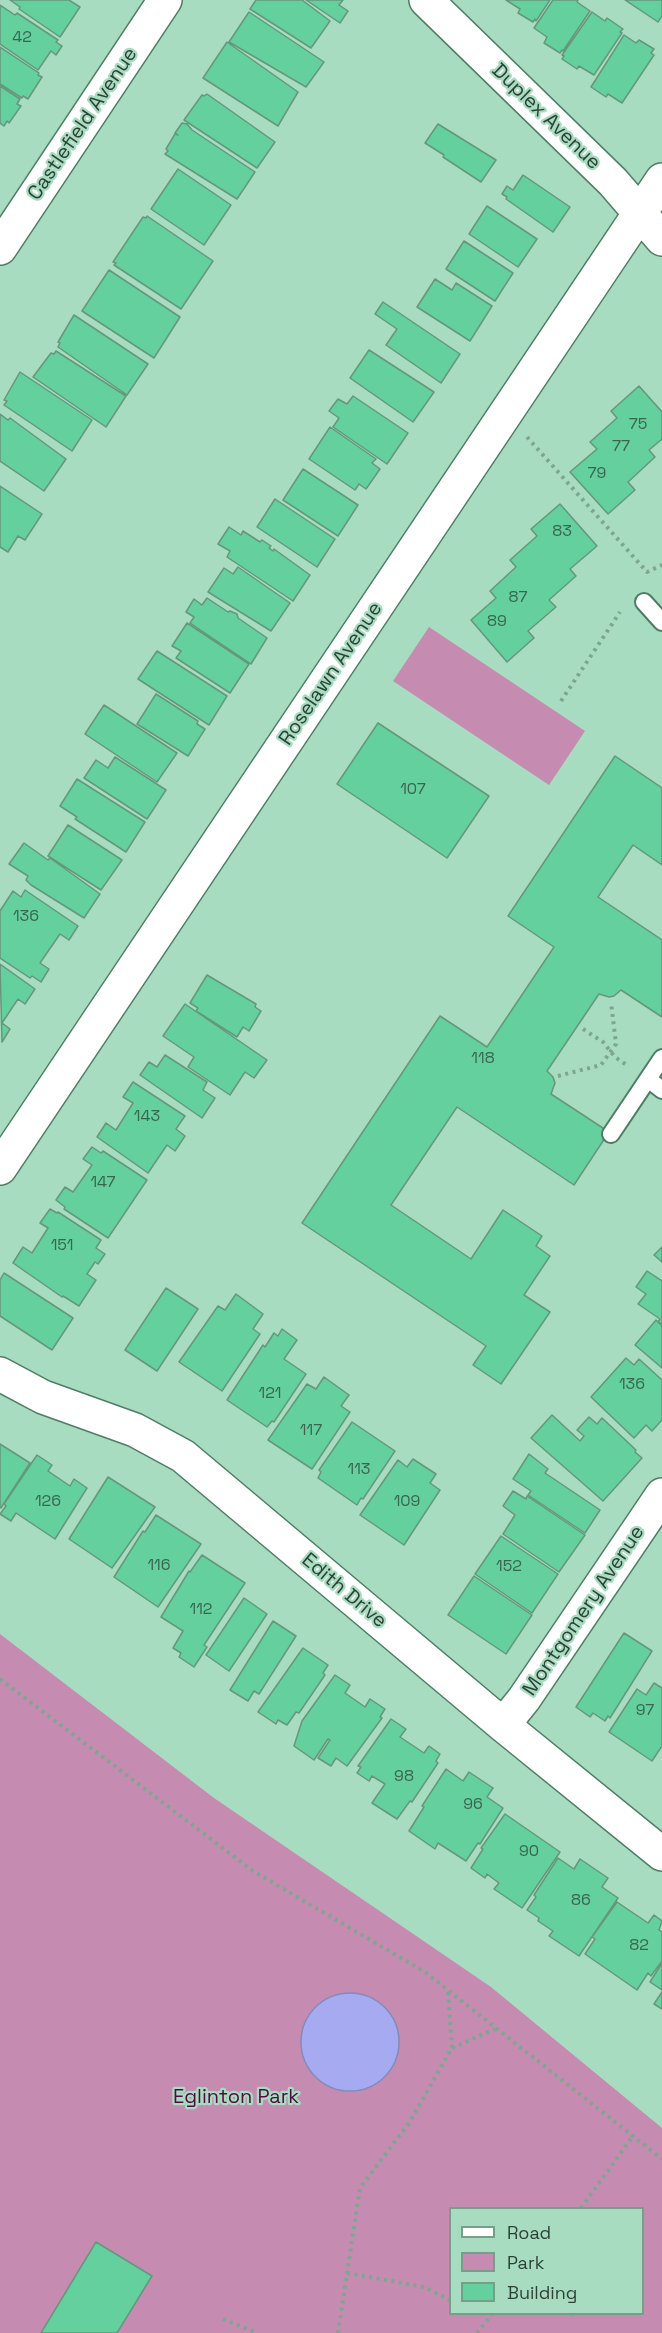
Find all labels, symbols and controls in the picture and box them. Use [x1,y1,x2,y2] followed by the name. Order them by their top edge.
[12,28,32,48] house number: 42
[23,43,143,205] street label: Castlefield Avenue
[487,59,605,175] street label: Duplex Avenue
[629,415,647,435] house number: 75
[612,437,630,457] house number: 77
[588,464,606,484] house number: 79
[552,522,572,542] house number: 83
[509,588,527,608] house number: 87
[274,598,388,750] street label: Roselawn Avenue
[487,612,507,632] house number: 89
[400,780,426,800] house number: 107
[13,907,39,927] house number: 136
[471,1049,495,1069] house number: 118
[134,1107,160,1127] house number: 143
[90,1173,116,1193] house number: 147
[51,1236,73,1256] house number: 151
[619,1375,645,1395] house number: 136
[258,1384,282,1404] house number: 121
[300,1421,322,1441] house number: 117
[347,1460,371,1480] house number: 113
[35,1492,61,1512] house number: 126
[394,1492,420,1512] house number: 109
[518,1521,650,1701] street label: Montgomery Avenue
[297,1549,391,1633] street label: Edith Drive
[147,1556,171,1576] house number: 116
[496,1557,522,1577] house number: 152
[189,1600,213,1620] house number: 112
[636,1701,654,1721] house number: 97
[394,1767,414,1787] house number: 98
[463,1795,483,1815] house number: 96
[519,1842,539,1862] house number: 90
[571,1891,591,1911] house number: 86
[629,1936,649,1956] house number: 82
[173,2086,299,2110] park label: Eglinton Park
[449,2207,644,2315] legend
[507,2221,551,2244] text: Road
[507,2251,544,2274] text: Park
[507,2281,577,2304] text: Building

